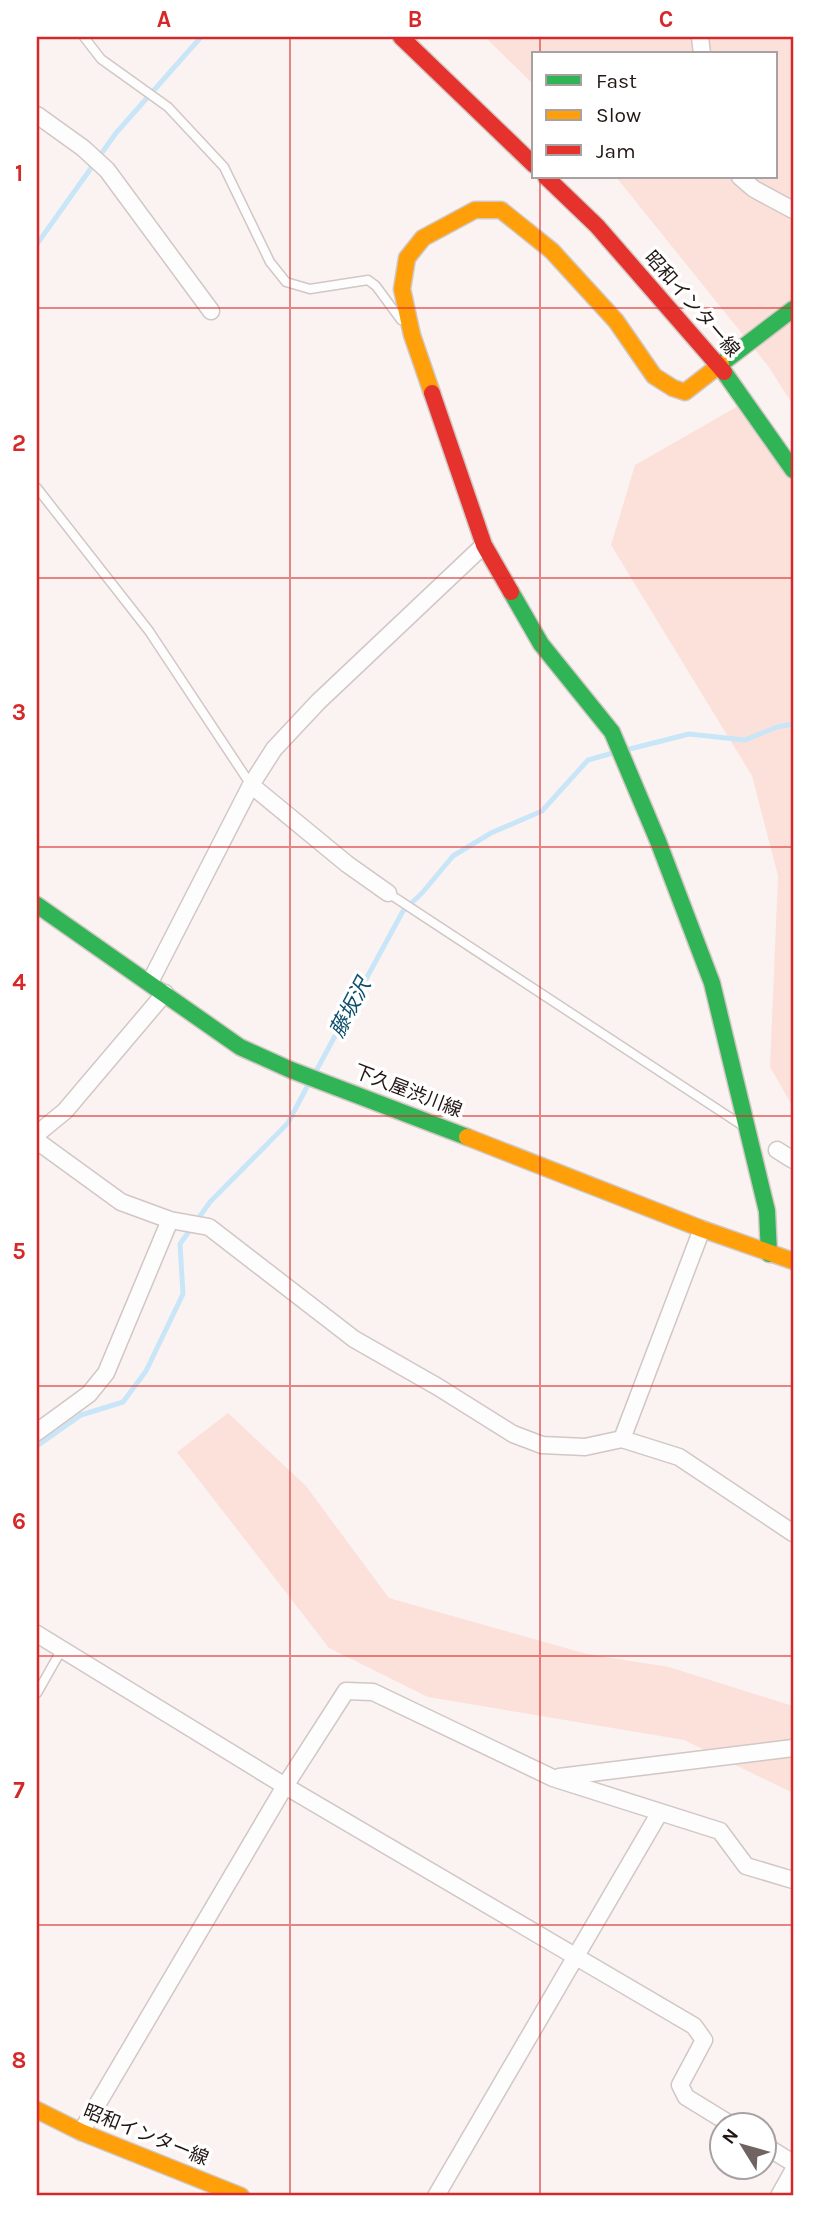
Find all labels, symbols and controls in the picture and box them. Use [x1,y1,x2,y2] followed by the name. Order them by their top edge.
[157,6,171,33] text: A
[408,6,422,33] text: B
[659,6,673,33] text: C
[532,52,778,178] legend
[596,69,637,93] text: Fast
[596,103,641,127] text: Slow
[596,139,636,163] text: Jam
[15,160,23,187] text: 1
[640,247,744,361] street label: 昭和インター線
[12,430,26,457] text: 2
[12,699,26,726] text: 3
[12,969,26,996] text: 4
[325,972,377,1041] water label: 藤坂沢
[351,1060,465,1122] street label: 下久屋渋川線
[12,1238,26,1265] text: 5
[12,1508,26,1535] text: 6
[13,1777,25,1804] text: 7
[12,2047,26,2074] text: 8
[80,2100,212,2170] street label: 昭和インター線
[708,2110,778,2180] north arrow
[717,2124,743,2148] text: N

